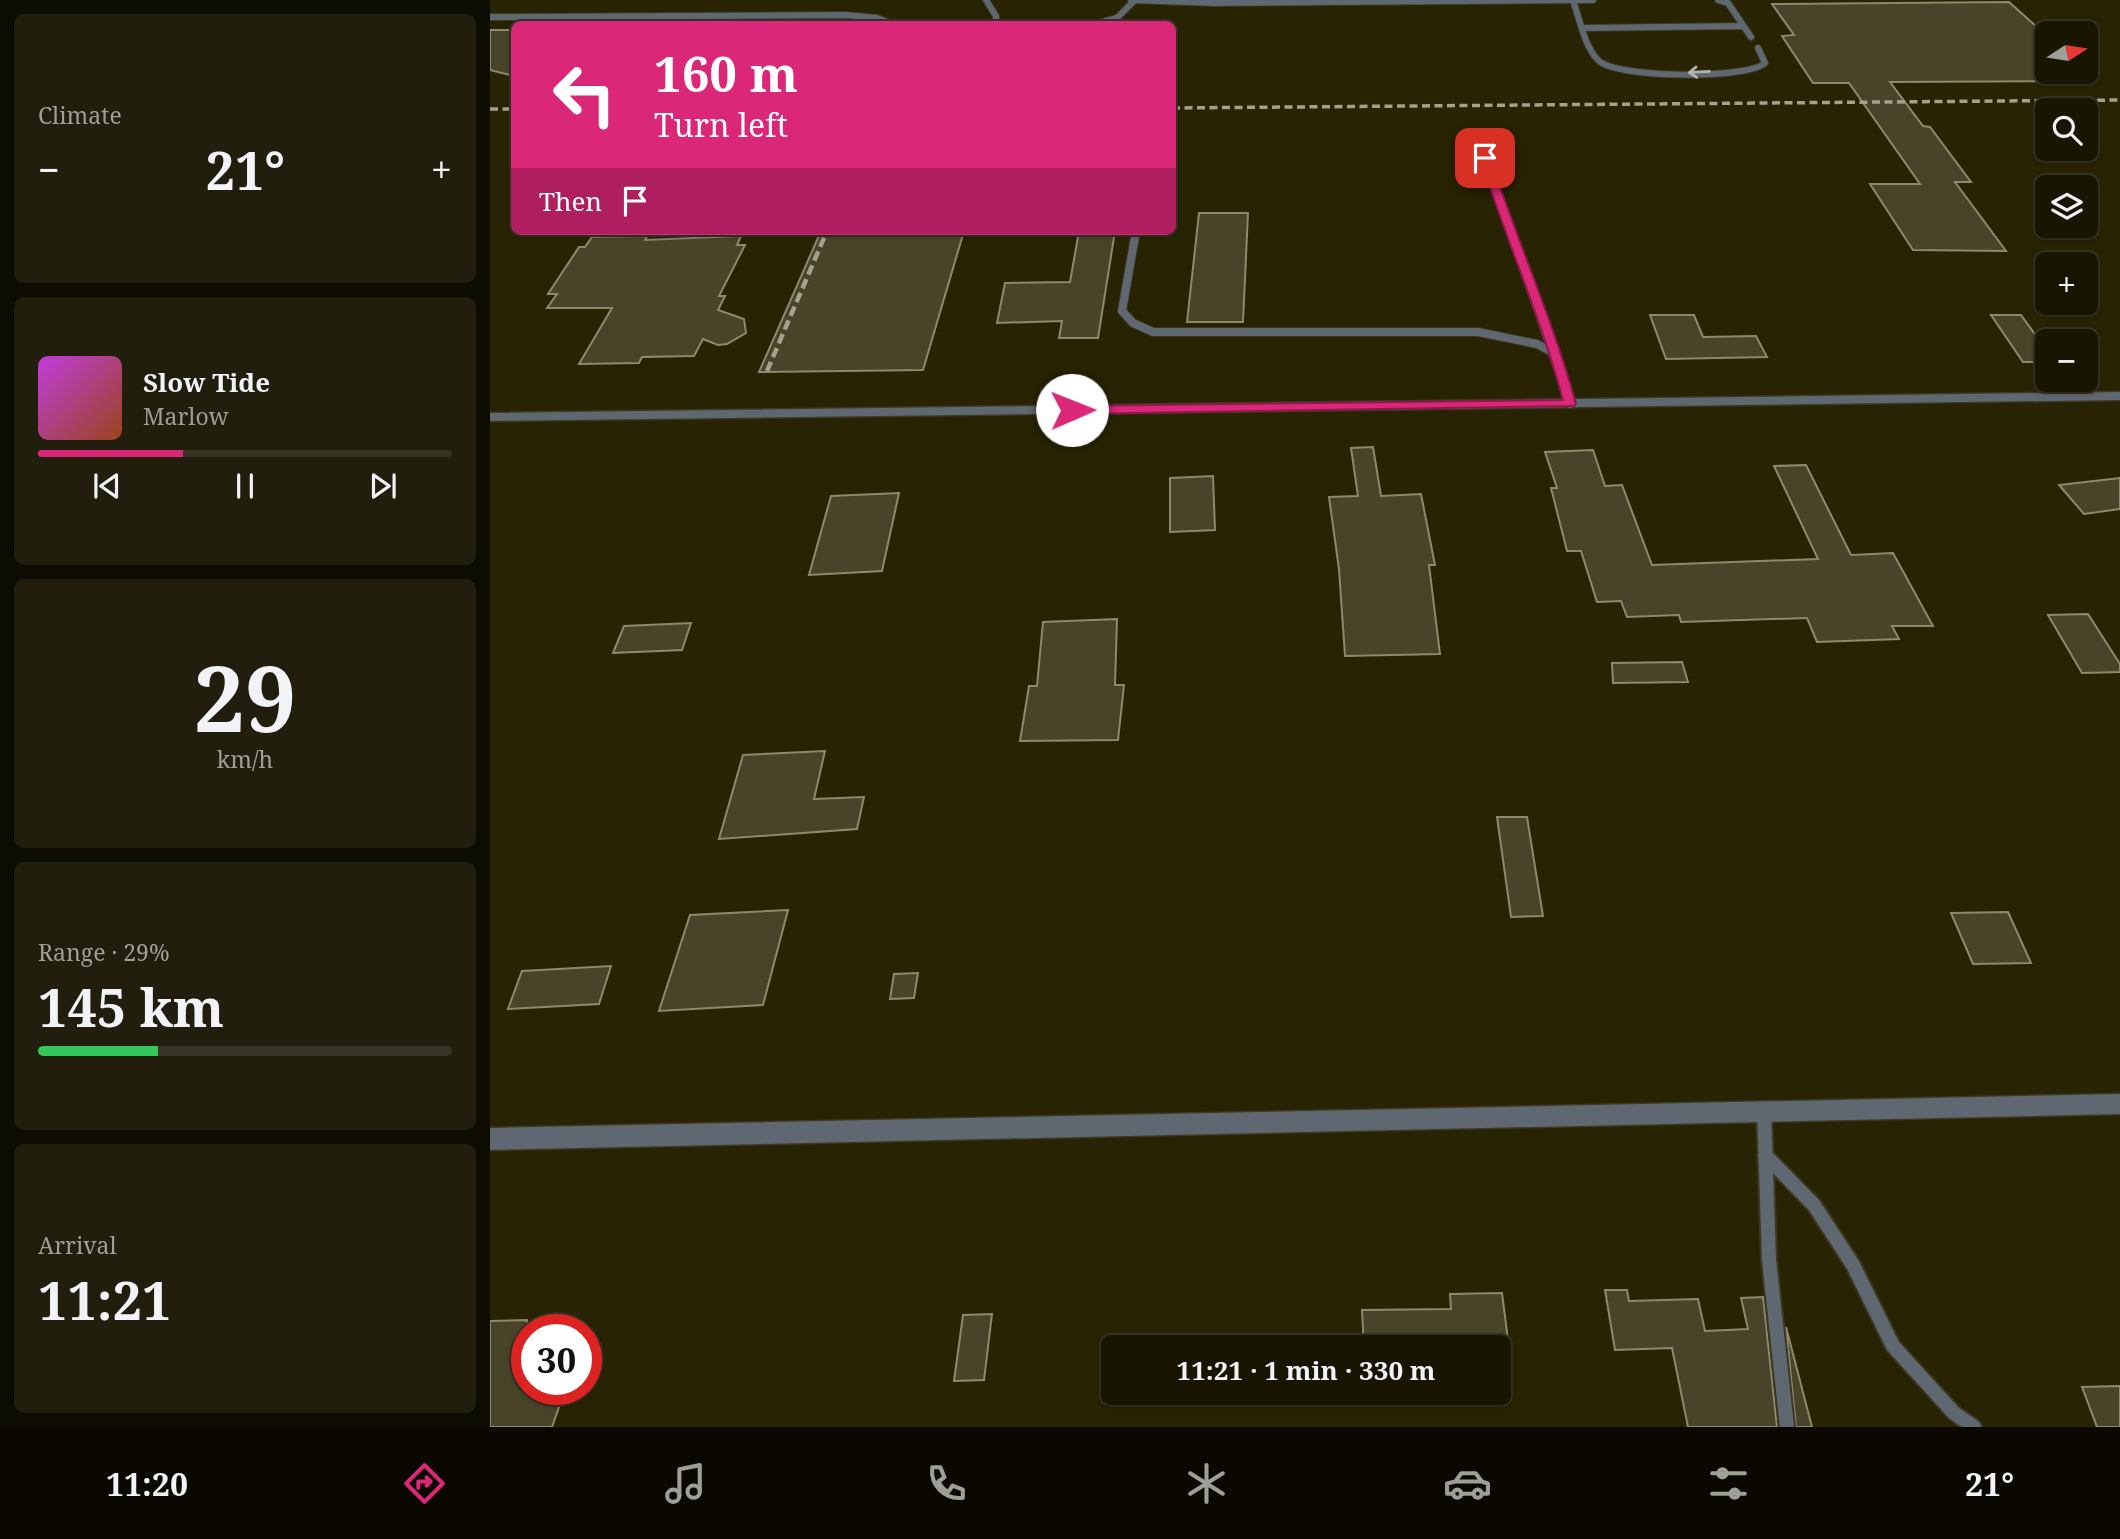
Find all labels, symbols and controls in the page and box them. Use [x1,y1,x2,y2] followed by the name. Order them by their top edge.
[2035,21,2098,84] north arrow
[2035,21,2098,392] map controls
[654,40,798,106] text: 160 m
[539,49,630,140] icon: left
[1688,66,1711,79] one-way arrow
[2035,98,2098,161] button: search
[38,99,122,131] text: Climate
[654,103,788,146] text: Turn left
[1455,128,1515,188] pin
[206,134,285,205] text: 21°
[1466,139,1504,177] icon: arrive
[38,143,60,195] text: −
[431,143,452,195] text: +
[2035,175,2098,238] button: layers
[616,182,654,220] icon: arrive
[539,183,602,219] text: Then
[2035,252,2098,315] button: +
[2035,329,2098,392] button: −
[143,364,270,400] text: Slow Tide
[1035,373,1109,447] position arrow
[143,400,229,432] text: Marlow
[88,467,126,505] icon: previous
[226,467,264,505] icon: pause
[364,467,402,505] icon: next
[194,635,296,759] text: 29
[217,743,273,775] text: km/h
[38,936,170,968] text: Range · 29%
[38,971,224,1042] text: 145 km
[38,1229,117,1261] text: Arrival
[38,1264,171,1335] text: 11:21
[511,1314,602,1405] speed limit sign: 30
[1176,1352,1436,1388] text: 11:21 · 1 min · 330 m
[400,1459,449,1508] icon: directions
[661,1459,710,1508] icon: music
[922,1459,971,1508] icon: phone
[1182,1459,1231,1508] icon: climate
[1443,1459,1492,1508] icon: car
[1704,1459,1753,1508] icon: filters
[106,1462,188,1505] text: 11:20
[1965,1462,2014,1505] text: 21°

